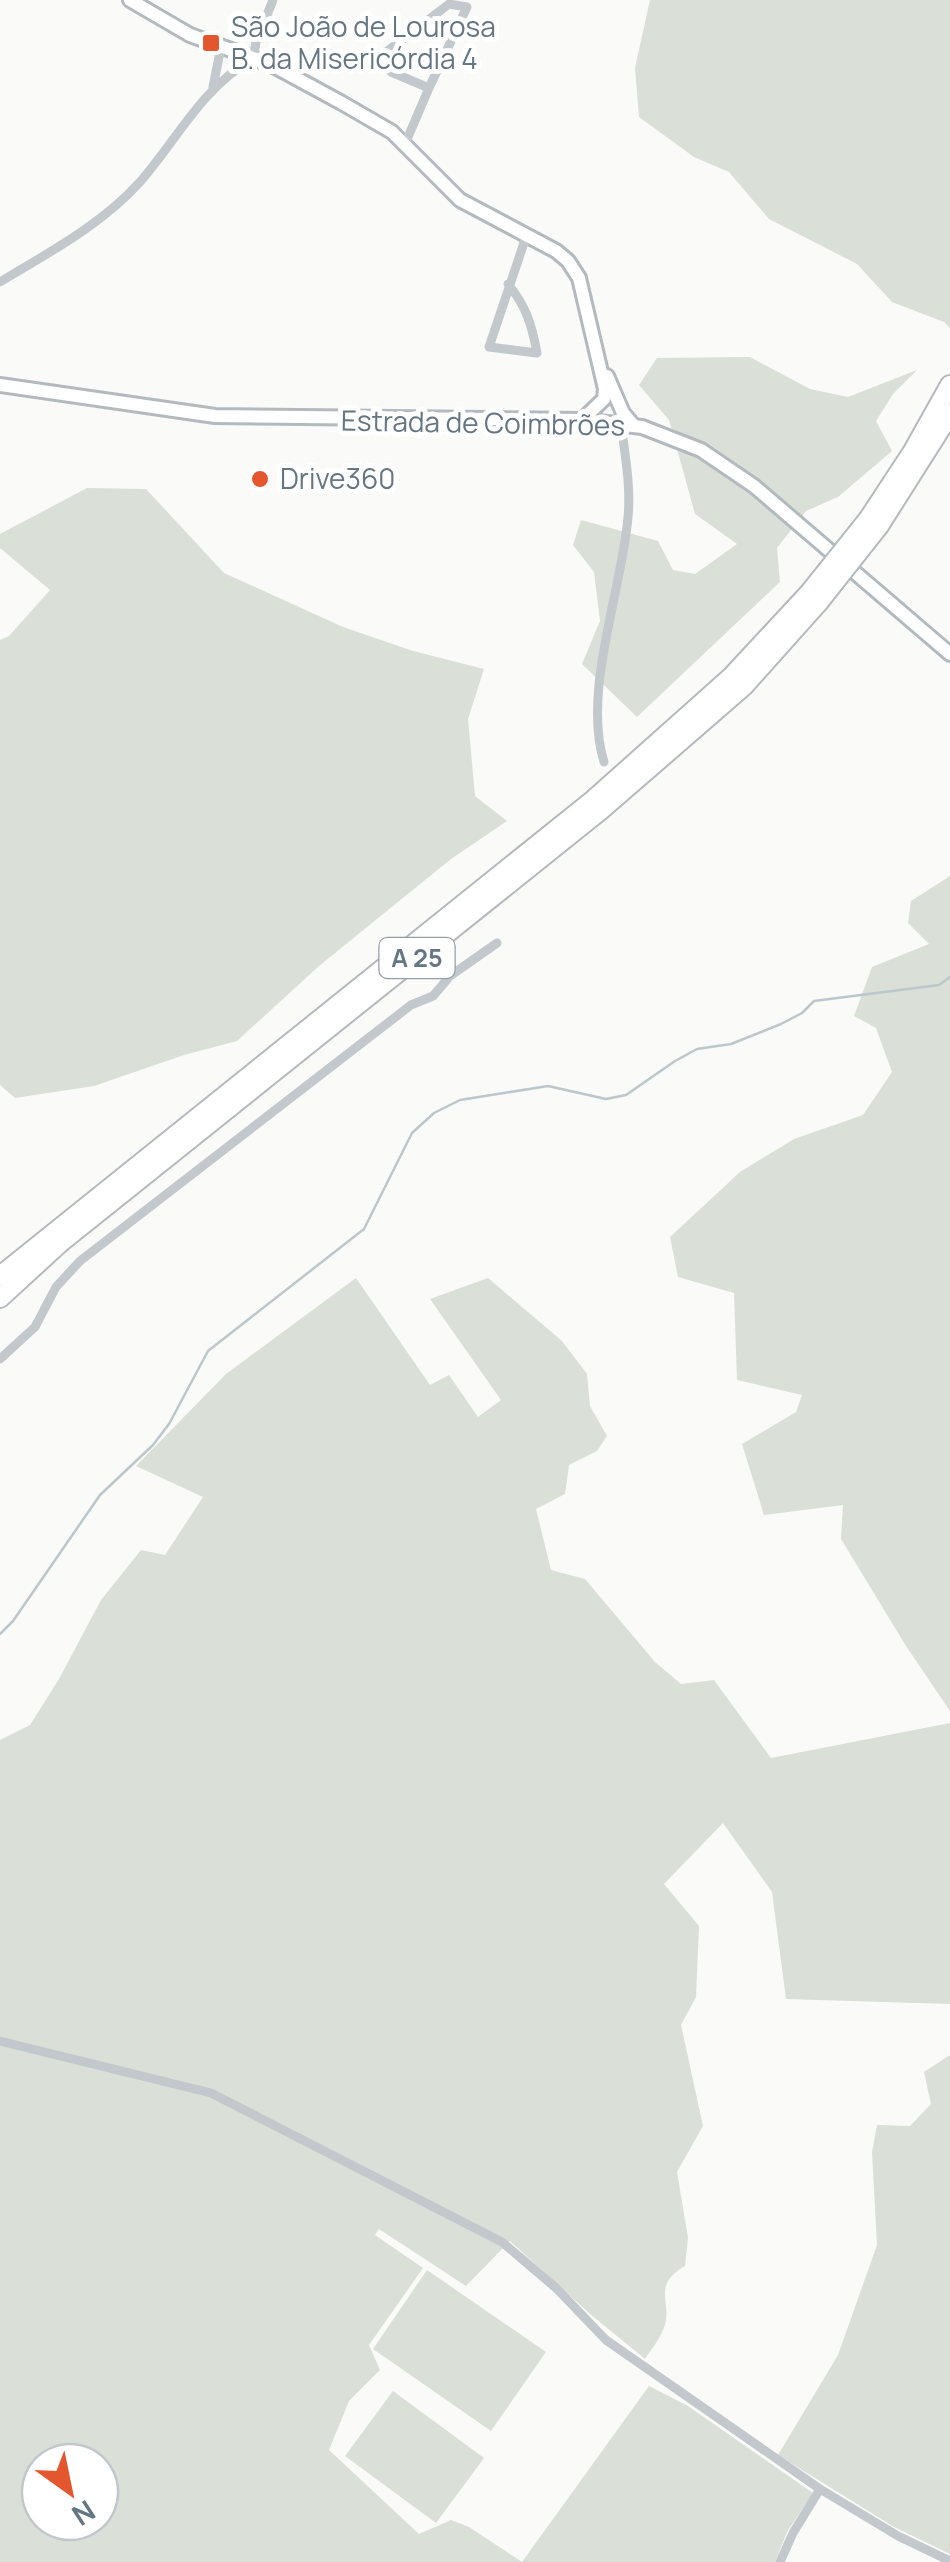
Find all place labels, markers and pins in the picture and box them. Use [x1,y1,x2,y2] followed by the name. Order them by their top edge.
[231,7,496,77] place label: São João de Lourosa B. da Misericórdia 4
[200,32,222,54] marker: São João de Lourosa B. da Misericórdia 4
[280,459,395,497] place label: Drive360
[249,468,271,490] marker: Drive360

